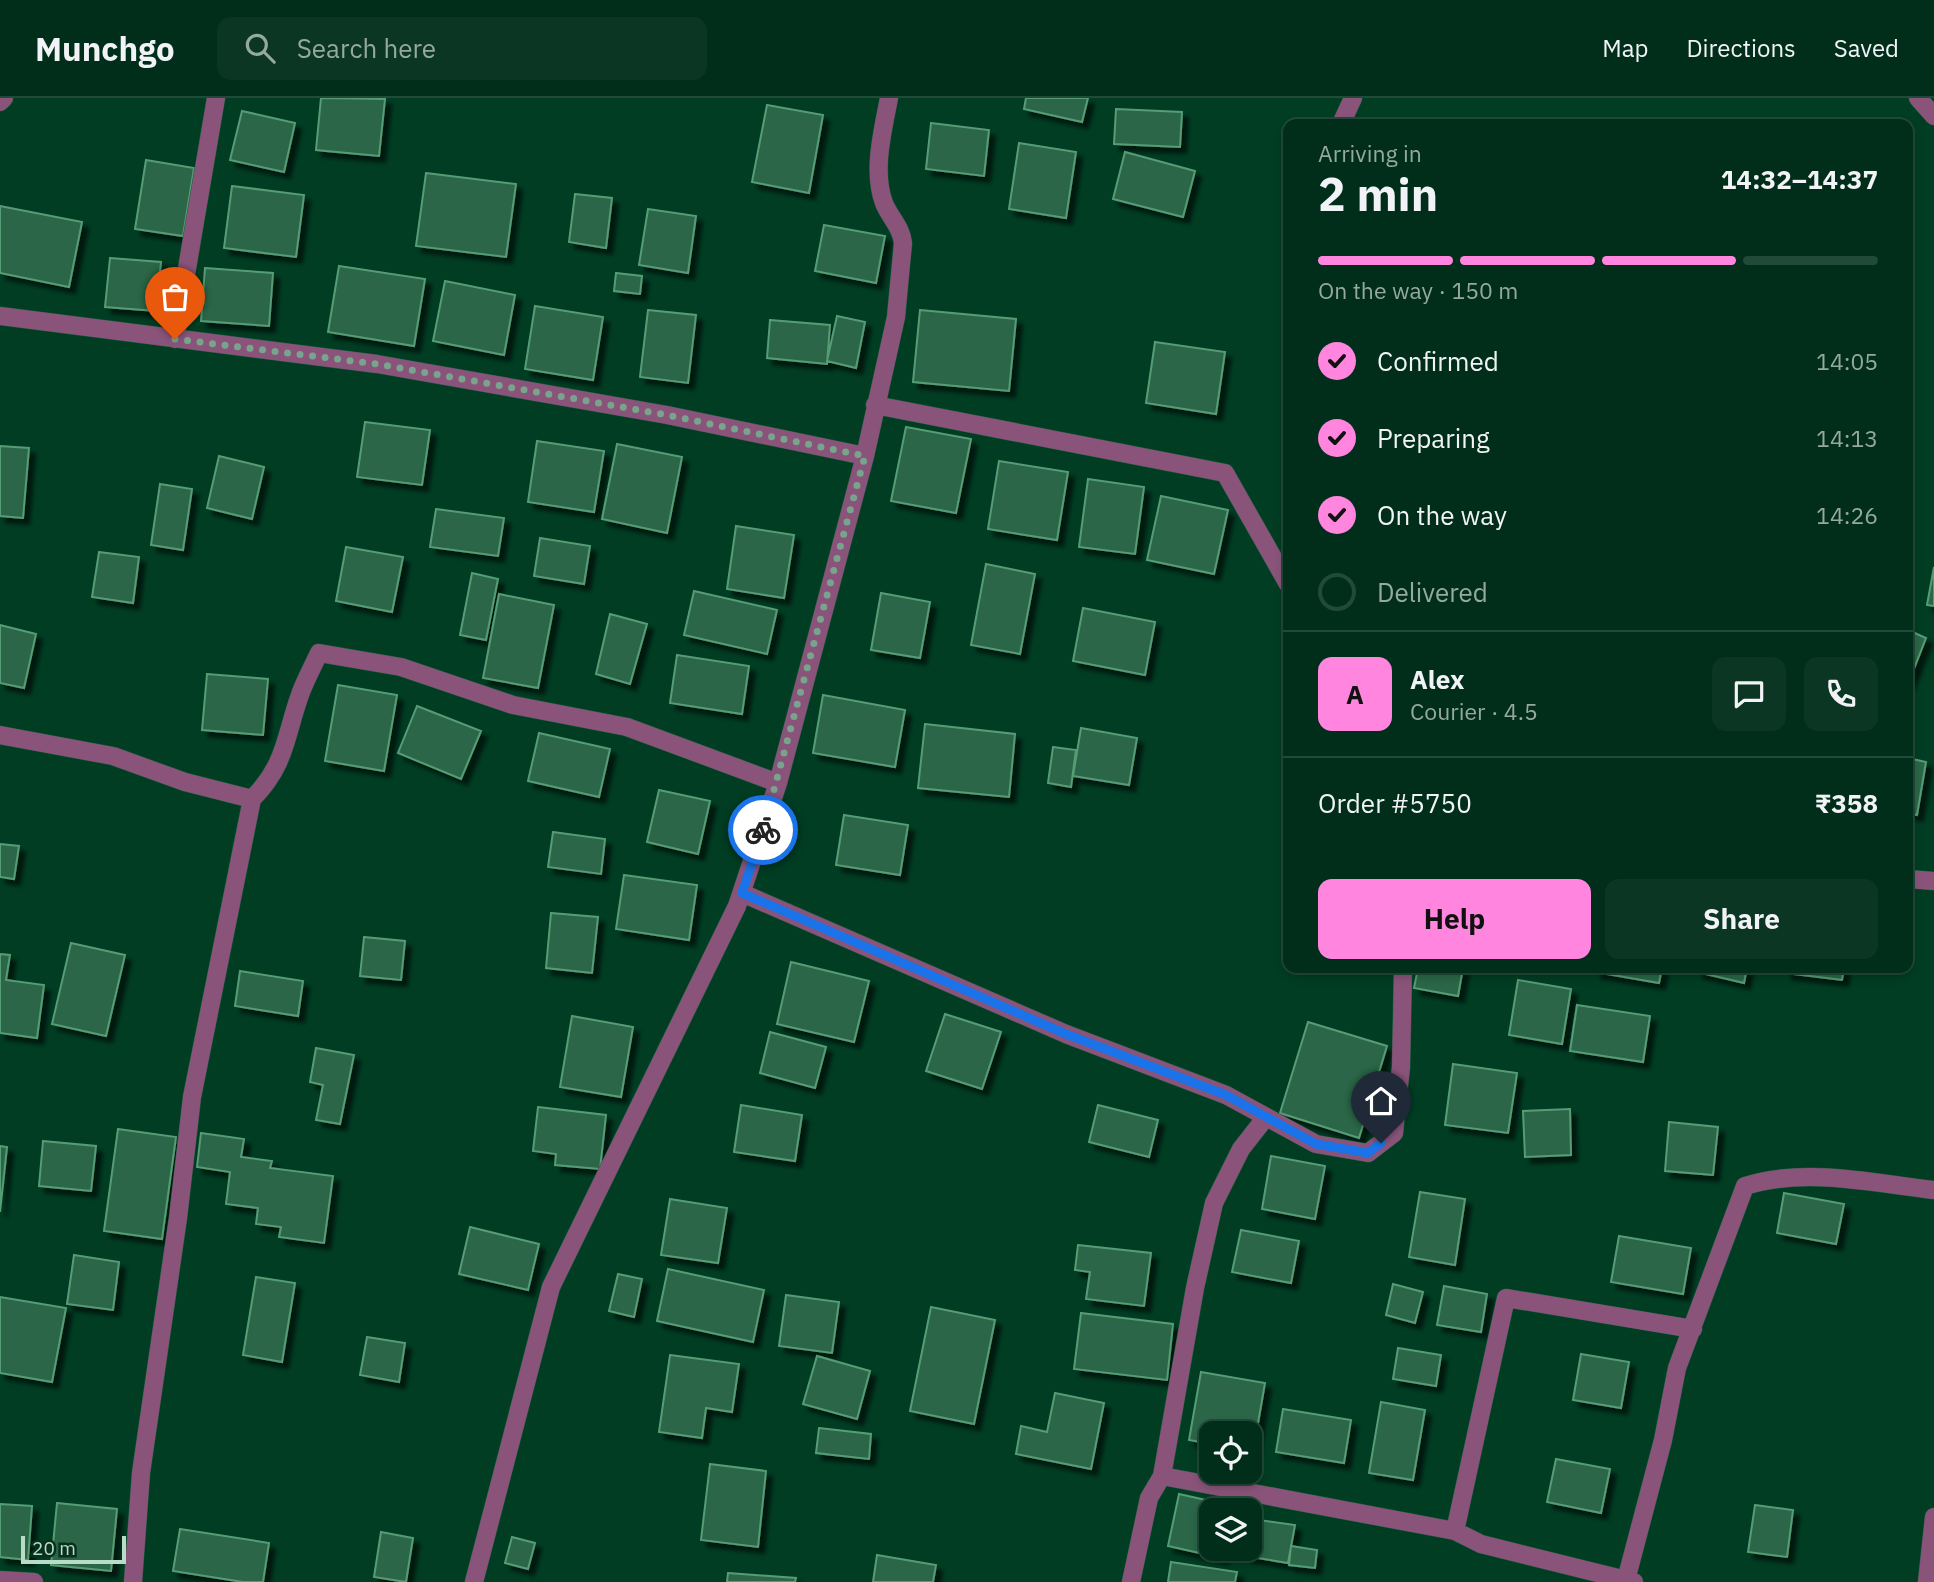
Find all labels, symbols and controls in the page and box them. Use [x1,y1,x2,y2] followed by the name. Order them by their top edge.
[217,17,707,80] search box
[35,27,175,70] text: Munchgo
[241,29,279,67] icon: search
[297,31,436,65] text: Search here
[1602,32,1648,64] text: Map
[1686,32,1796,64] text: Directions
[1834,32,1899,64] text: Saved
[1318,138,1422,168] text: Arriving in
[1721,162,1878,196] text: 14:32–14:37
[1318,164,1438,224] text: 2 min
[145,267,205,339] pin
[1318,275,1518,305] text: On the way · 150 m
[156,278,194,316] icon: bag
[1318,342,1356,380] icon: check
[1377,344,1499,378] text: Confirmed
[1816,346,1878,376] text: 14:05
[1318,419,1356,457] icon: check
[1377,421,1490,455] text: Preparing
[1816,423,1878,453] text: 14:13
[1318,496,1356,534] icon: check
[1377,498,1507,532] text: On the way
[1816,500,1878,530] text: 14:26
[1377,575,1488,609] text: Delivered
[1712,657,1786,731] button: chat
[1804,657,1878,731] button: phone
[1410,662,1464,696] text: Alex
[1346,677,1364,711] text: A
[1410,696,1538,726] text: Courier · 4.5
[1318,786,1472,820] text: Order #5750
[1815,786,1878,820] text: ₹358
[728,795,798,865] courier
[744,811,782,849] icon: bike
[1318,879,1591,959] button: Help
[1605,879,1878,959] button: Share
[1351,1071,1411,1143] pin
[1362,1082,1400,1120] icon: home
[1199,1421,1262,1561] map controls
[1199,1421,1262,1484] button: locate
[1199,1498,1262,1561] button: layers
[21,1533,126,1565] scale bar
[32,1536,76,1560] text: 20 m

